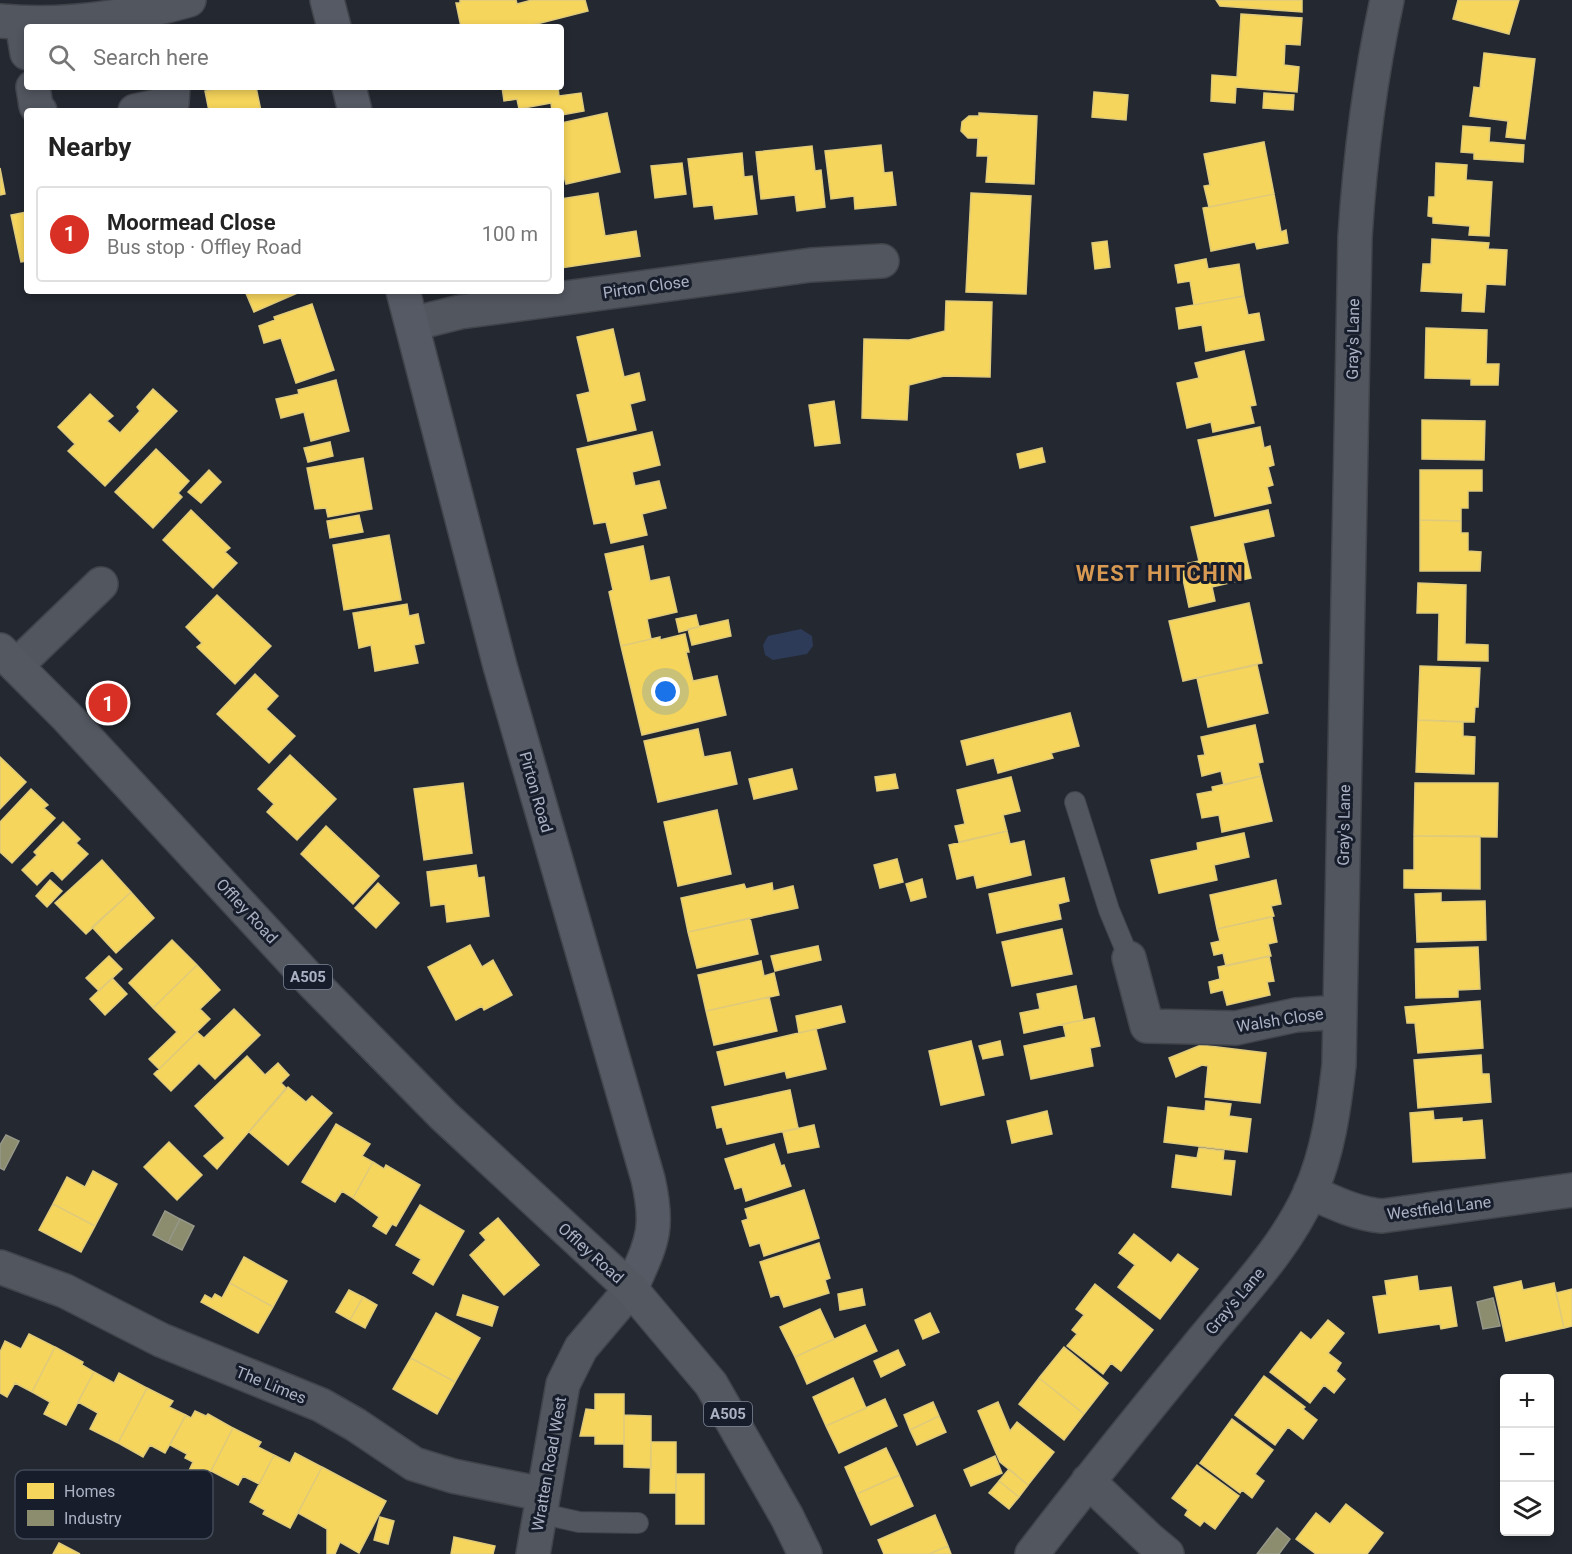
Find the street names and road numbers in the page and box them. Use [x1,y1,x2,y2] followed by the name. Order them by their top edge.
[602,272,690,302] street label: Pirton Close
[1343,298,1363,380] street label: Gray's Lane
[515,749,557,835] street label: Pirton Road
[1334,784,1354,866] street label: Gray's Lane
[212,875,282,947] street label: Offley Road
[284,965,332,989] road number: A505
[1235,1004,1325,1036] street label: Walsh Close
[1386,1192,1492,1224] street label: Westfield Lane
[554,1219,628,1287] street label: Offley Road
[1202,1264,1268,1338] street label: Gray's Lane
[233,1362,309,1408] street label: The Limes
[528,1395,570,1533] street label: Wratten Road West
[704,1402,752,1426] road number: A505

